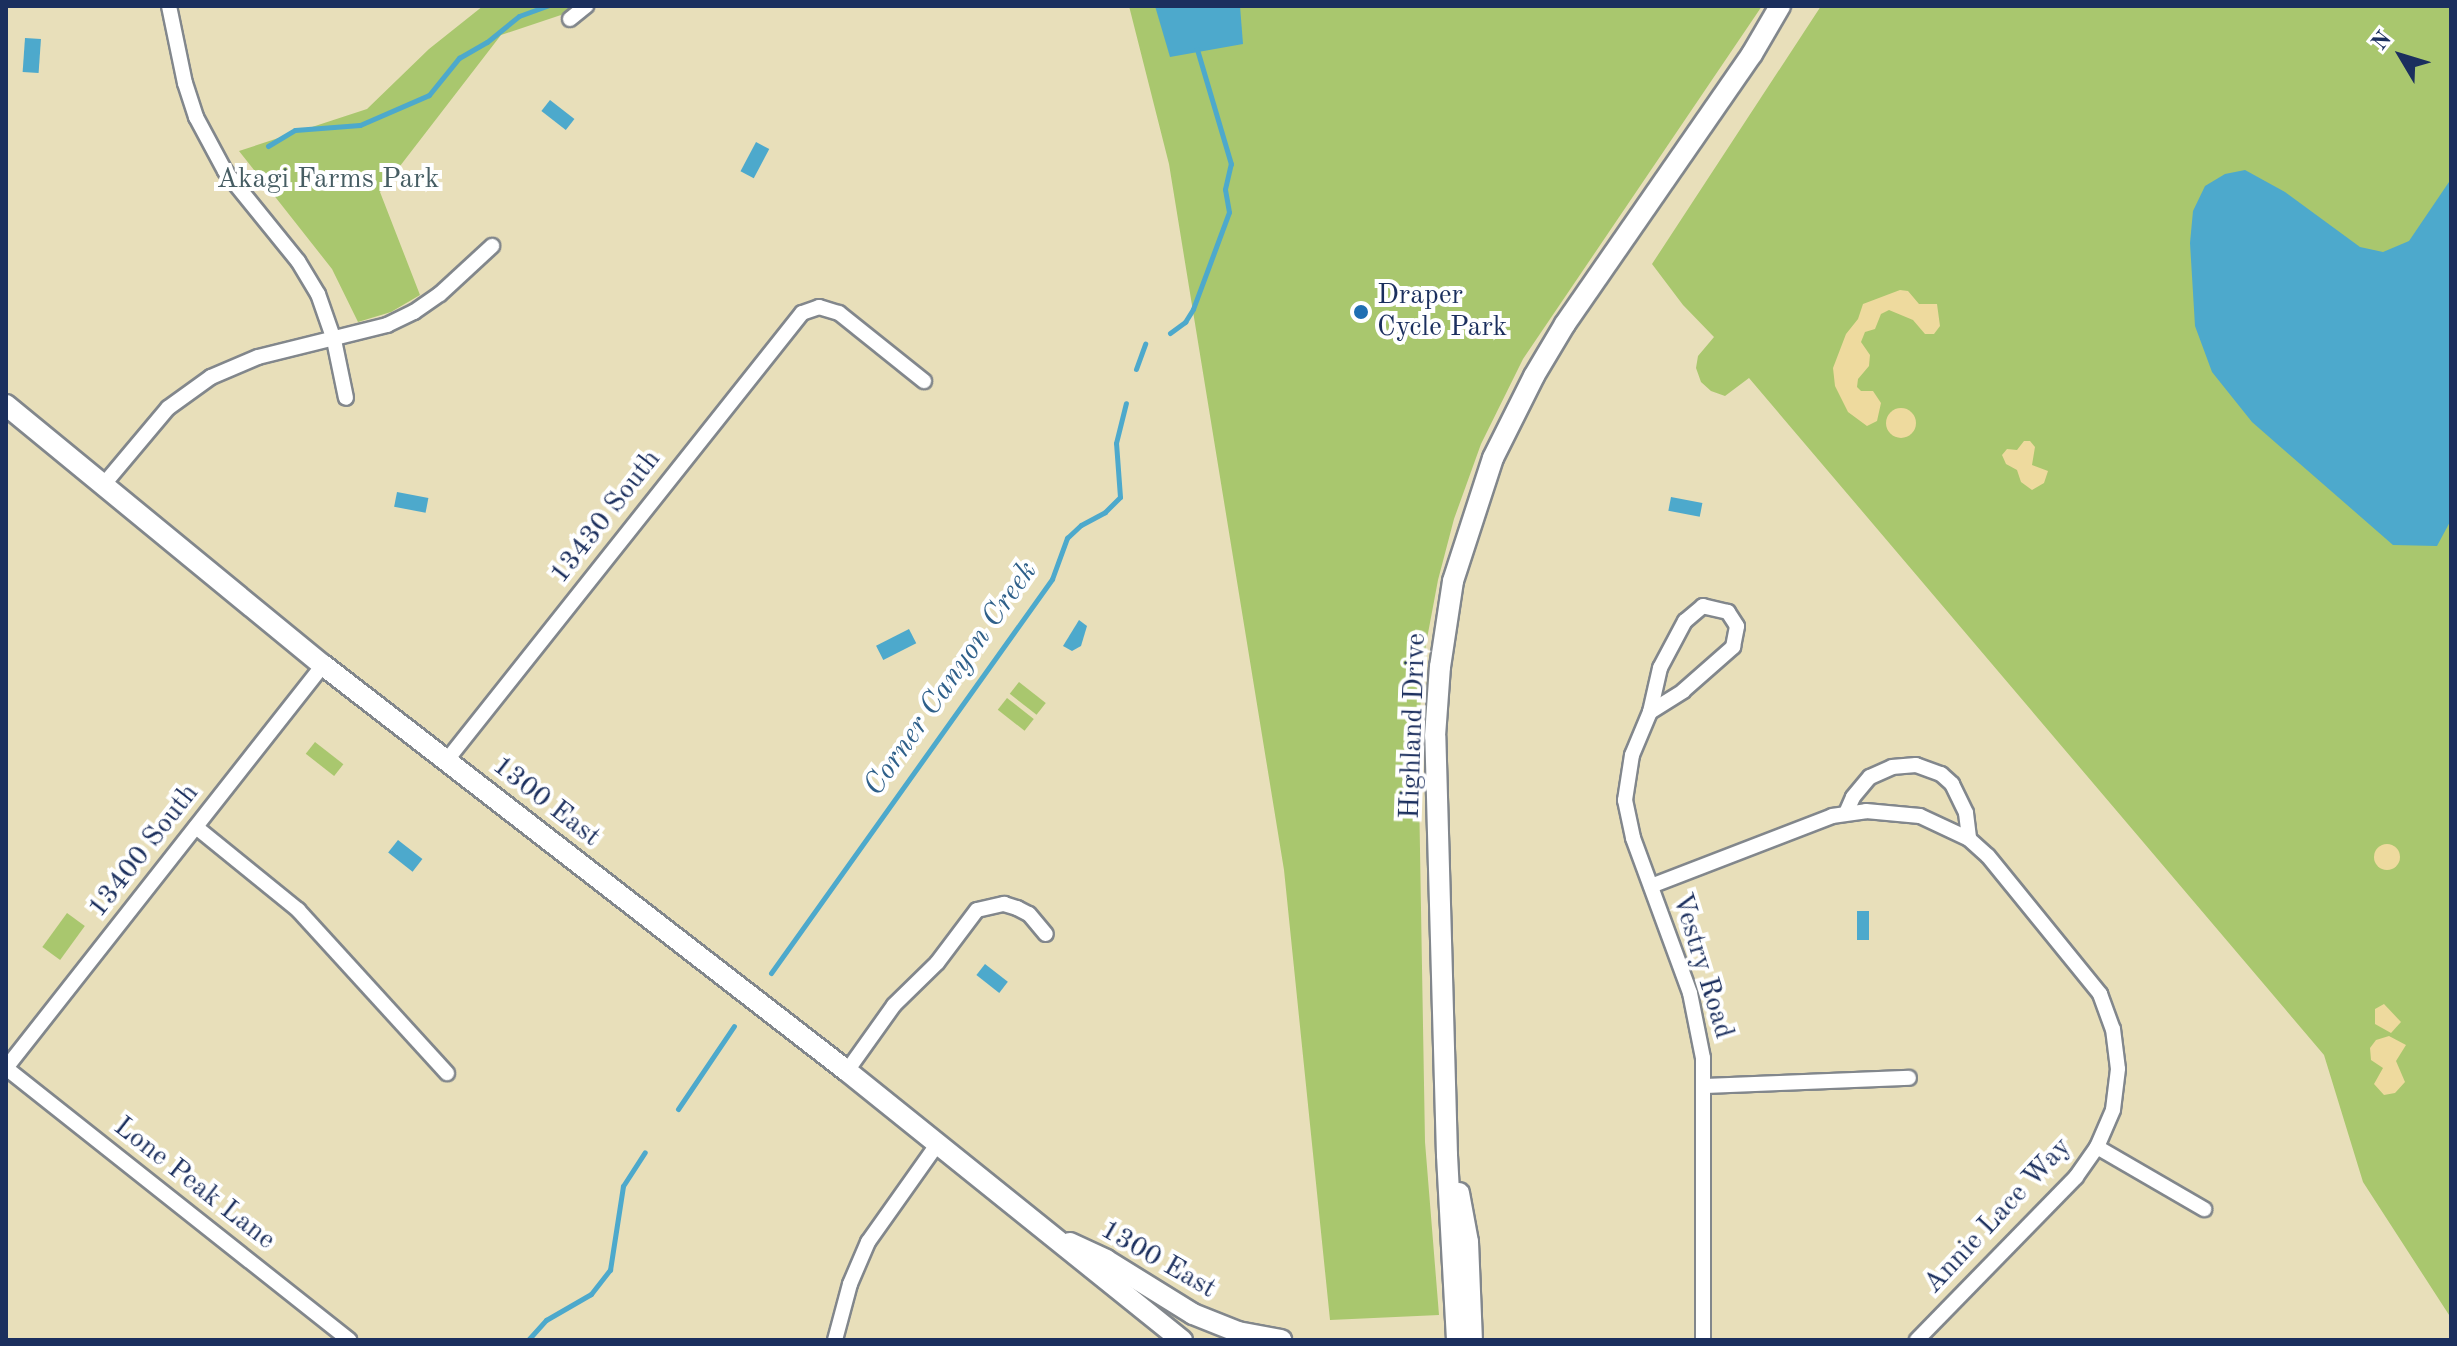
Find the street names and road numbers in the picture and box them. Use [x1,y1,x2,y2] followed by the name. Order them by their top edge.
[543,444,669,590] street label: 13430 South
[1394,632,1434,820] street label: Highland Drive
[485,749,607,855] street label: 1300 East
[81,778,207,924] street label: 13400 South
[1664,889,1740,1043] street label: Vestry Road
[107,1110,281,1258] street label: Lone Peak Lane
[1917,1131,2079,1301] street label: Annie Lace Way
[1094,1213,1222,1307] street label: 1300 East

